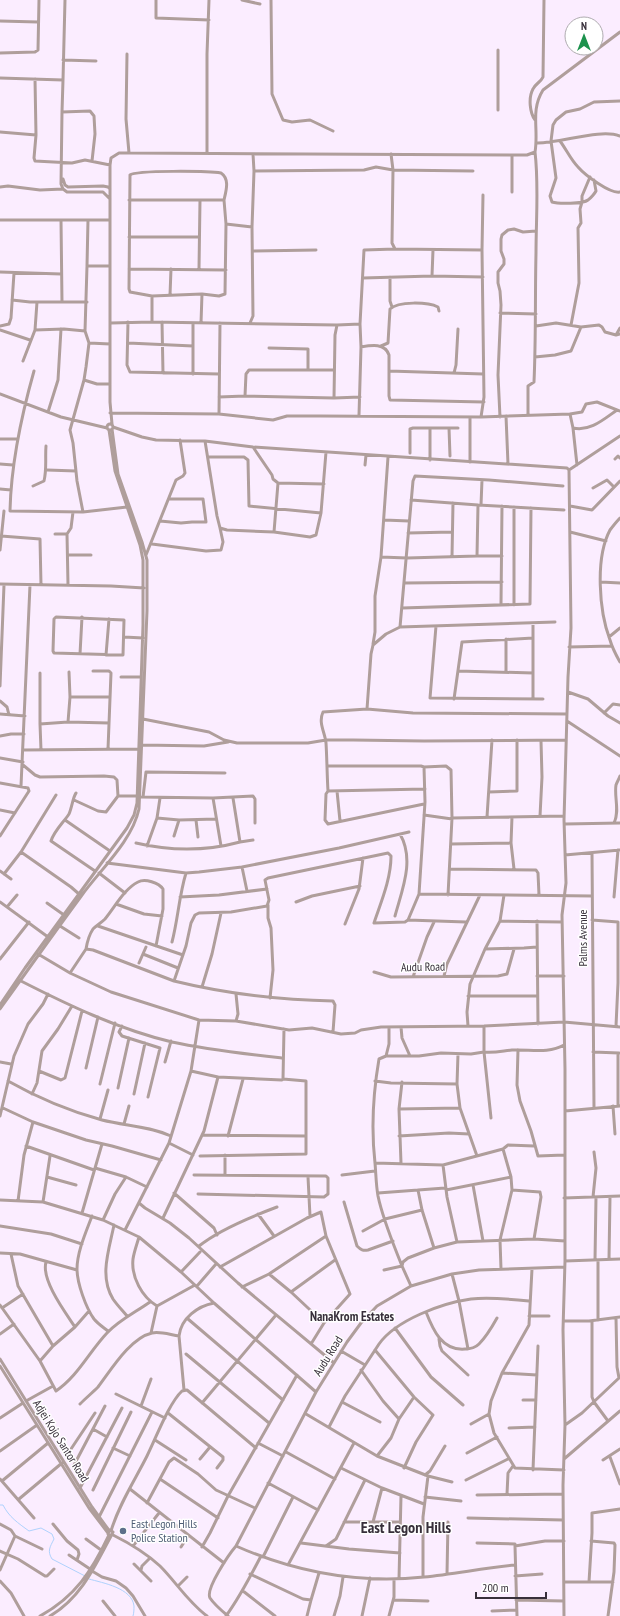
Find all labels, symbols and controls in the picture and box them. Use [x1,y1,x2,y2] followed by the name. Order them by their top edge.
[564,16,604,56] north arrow
[581,19,587,33] text: N
[575,909,590,967] street label: Palms Avenue
[401,959,445,974] street label: Audu Road
[310,1308,395,1325] district label: NanaKrom Estates
[309,1333,346,1378] street label: Audu Road
[30,1397,93,1485] street label: Adjei Kojo Santor Road
[131,1516,197,1545] place label: East Legon Hills Police Station
[361,1517,452,1537] district label: East Legon Hills
[118,1526,128,1536] marker: East Legon Hills Police Station
[476,1574,546,1600] scale bar
[482,1580,509,1595] text: 200 m

